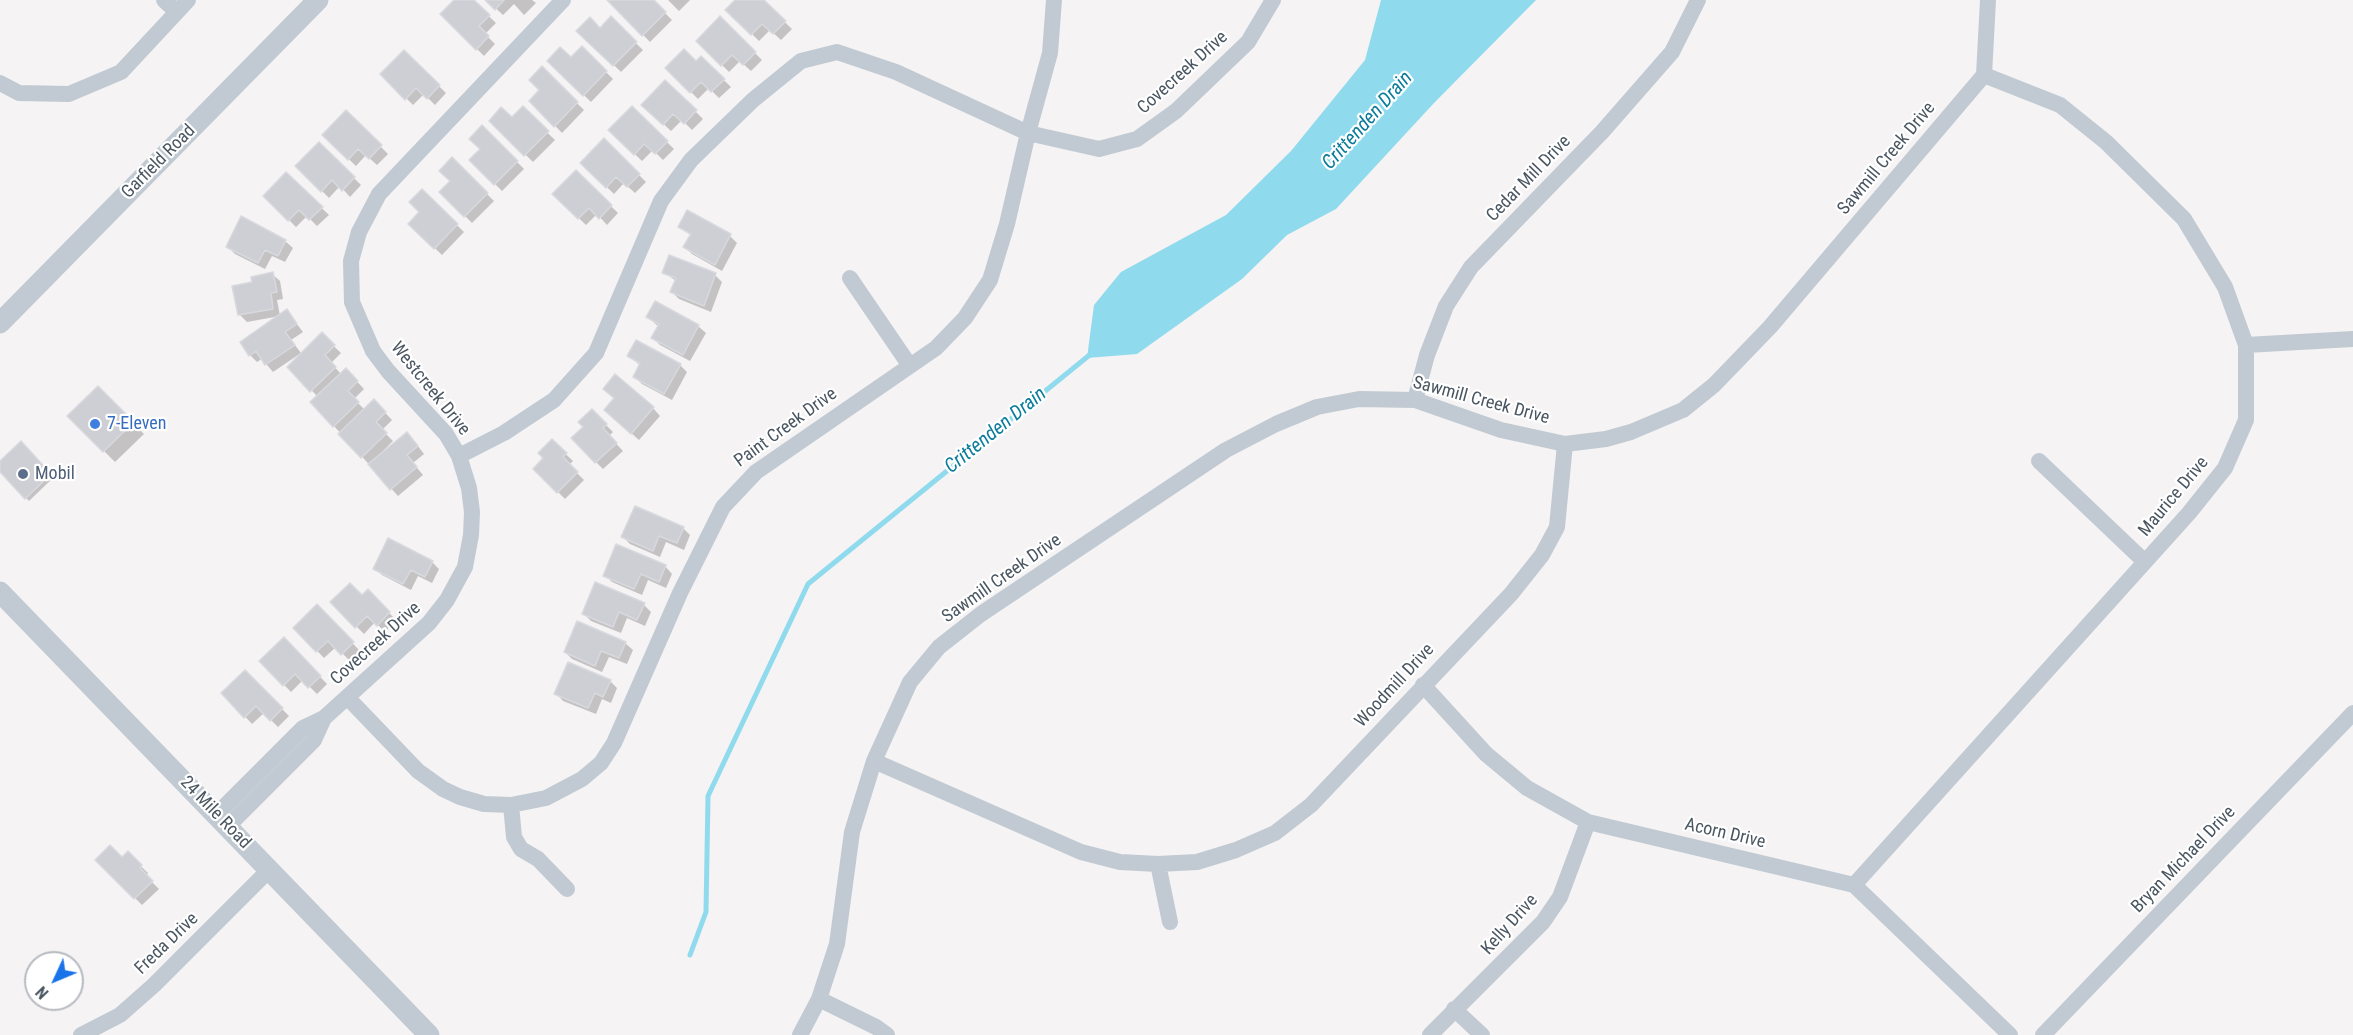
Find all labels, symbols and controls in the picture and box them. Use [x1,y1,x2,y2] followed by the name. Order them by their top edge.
[1133,27,1233,119] street label: Covecreek Drive
[1318,67,1418,175] water label: Crittenden Drain
[1834,98,1940,220] street label: Sawmill Creek Drive
[118,121,200,203] street label: Garfield Road
[1482,131,1576,227] street label: Cedar Mill Drive
[386,338,474,440] street label: Westcreek Drive
[1410,372,1552,430] street label: Sawmill Creek Drive
[940,383,1052,479] water label: Crittenden Drain
[731,384,841,472] street label: Paint Creek Drive
[107,413,166,435] place label: 7-Eleven
[88,417,102,431] marker: 7-Eleven
[2134,453,2214,541] street label: Maurice Drive
[35,463,75,485] place label: Mobil
[16,467,30,481] marker: Mobil
[938,530,1066,628] street label: Sawmill Creek Drive
[326,598,426,690] street label: Covecreek Drive
[1351,640,1439,732] street label: Woodmill Drive
[175,772,255,854] street label: 24 Mile Road
[2128,802,2240,918] street label: Bryan Michael Drive
[1683,814,1767,854] street label: Acorn Drive
[1477,890,1543,960] street label: Kelly Drive
[131,909,203,979] street label: Freda Drive
[24,951,84,1011] north arrow
[32,982,52,1003] text: N

